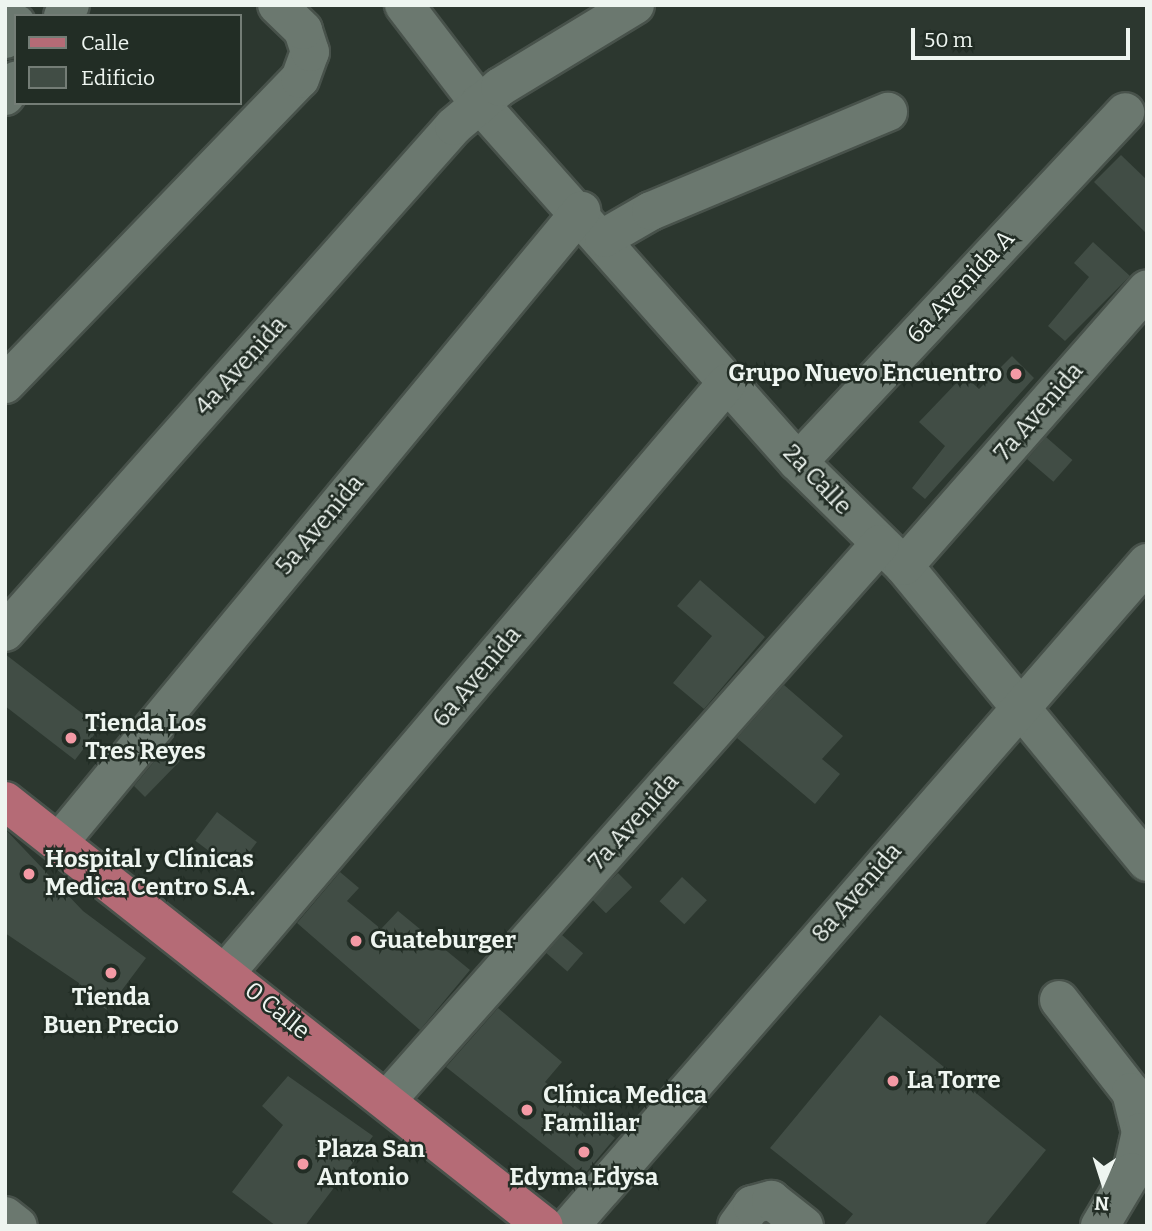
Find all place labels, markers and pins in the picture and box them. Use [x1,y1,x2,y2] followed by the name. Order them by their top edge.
[728,360,1002,388] place label: Grupo Nuevo Encuentro
[1008,366,1024,382] marker: Grupo Nuevo Encuentro
[85,710,207,766] place label: Tienda Los Tres Reyes
[63,730,79,746] marker: Tienda Los Tres Reyes
[45,846,255,902] place label: Hospital y Clínicas Medica Centro S.A.
[19,864,39,884] marker: Hospital y Clínicas Medica Centro S.A.
[370,927,516,955] place label: Guateburger
[348,933,364,949] marker: Guateburger
[103,965,119,981] marker: Tienda Buen Precio
[43,984,179,1040] place label: Tienda Buen Precio
[907,1067,1001,1095] place label: La Torre
[885,1073,901,1089] marker: La Torre
[543,1082,707,1138] place label: Clínica Medica Familiar
[517,1100,537,1120] marker: Clínica Medica Familiar
[317,1136,425,1192] place label: Plaza San Antonio
[576,1144,592,1160] marker: Edyma Edysa
[295,1156,311,1172] marker: Plaza San Antonio
[510,1164,658,1192] place label: Edyma Edysa

